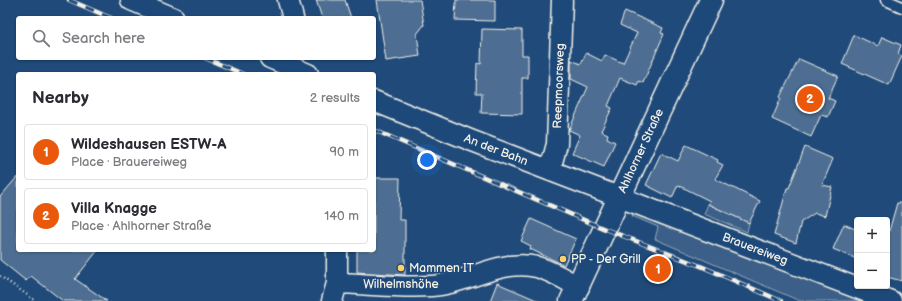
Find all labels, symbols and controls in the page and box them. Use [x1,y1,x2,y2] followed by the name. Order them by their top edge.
[16,16,376,60] search box
[30,27,52,49] icon: search
[62,29,145,48] text: Search here
[550,43,568,129] street label: Reepmoorsweg
[797,84,823,114] pin: 2
[32,88,89,108] text: Nearby
[310,90,360,106] text: 2 results
[615,106,667,196] street label: Ahlhorner Straße
[462,131,530,169] street label: An der Bahn
[71,135,226,154] text: Wildeshausen ESTW-A
[43,144,49,160] text: 1
[330,144,359,160] text: 90 m
[417,150,437,170] your location
[71,154,187,170] text: Place · Brauereiweg
[71,199,157,218] text: Villa Knagge
[42,208,50,224] text: 2
[324,208,359,224] text: 140 m
[854,217,890,289] map controls
[854,217,890,253] button: +
[71,218,211,234] text: Place · Ahlhorner Straße
[720,230,790,268] street label: Brauereiweg
[571,252,641,267] place label: PP - Der Grill
[854,253,890,289] button: −
[558,254,568,264] marker: PP - Der Grill
[645,254,671,284] pin: 1
[409,261,475,276] place label: Mammen IT
[396,263,406,273] marker: Mammen IT
[363,277,439,292] street label: Wilhelmshöhe

